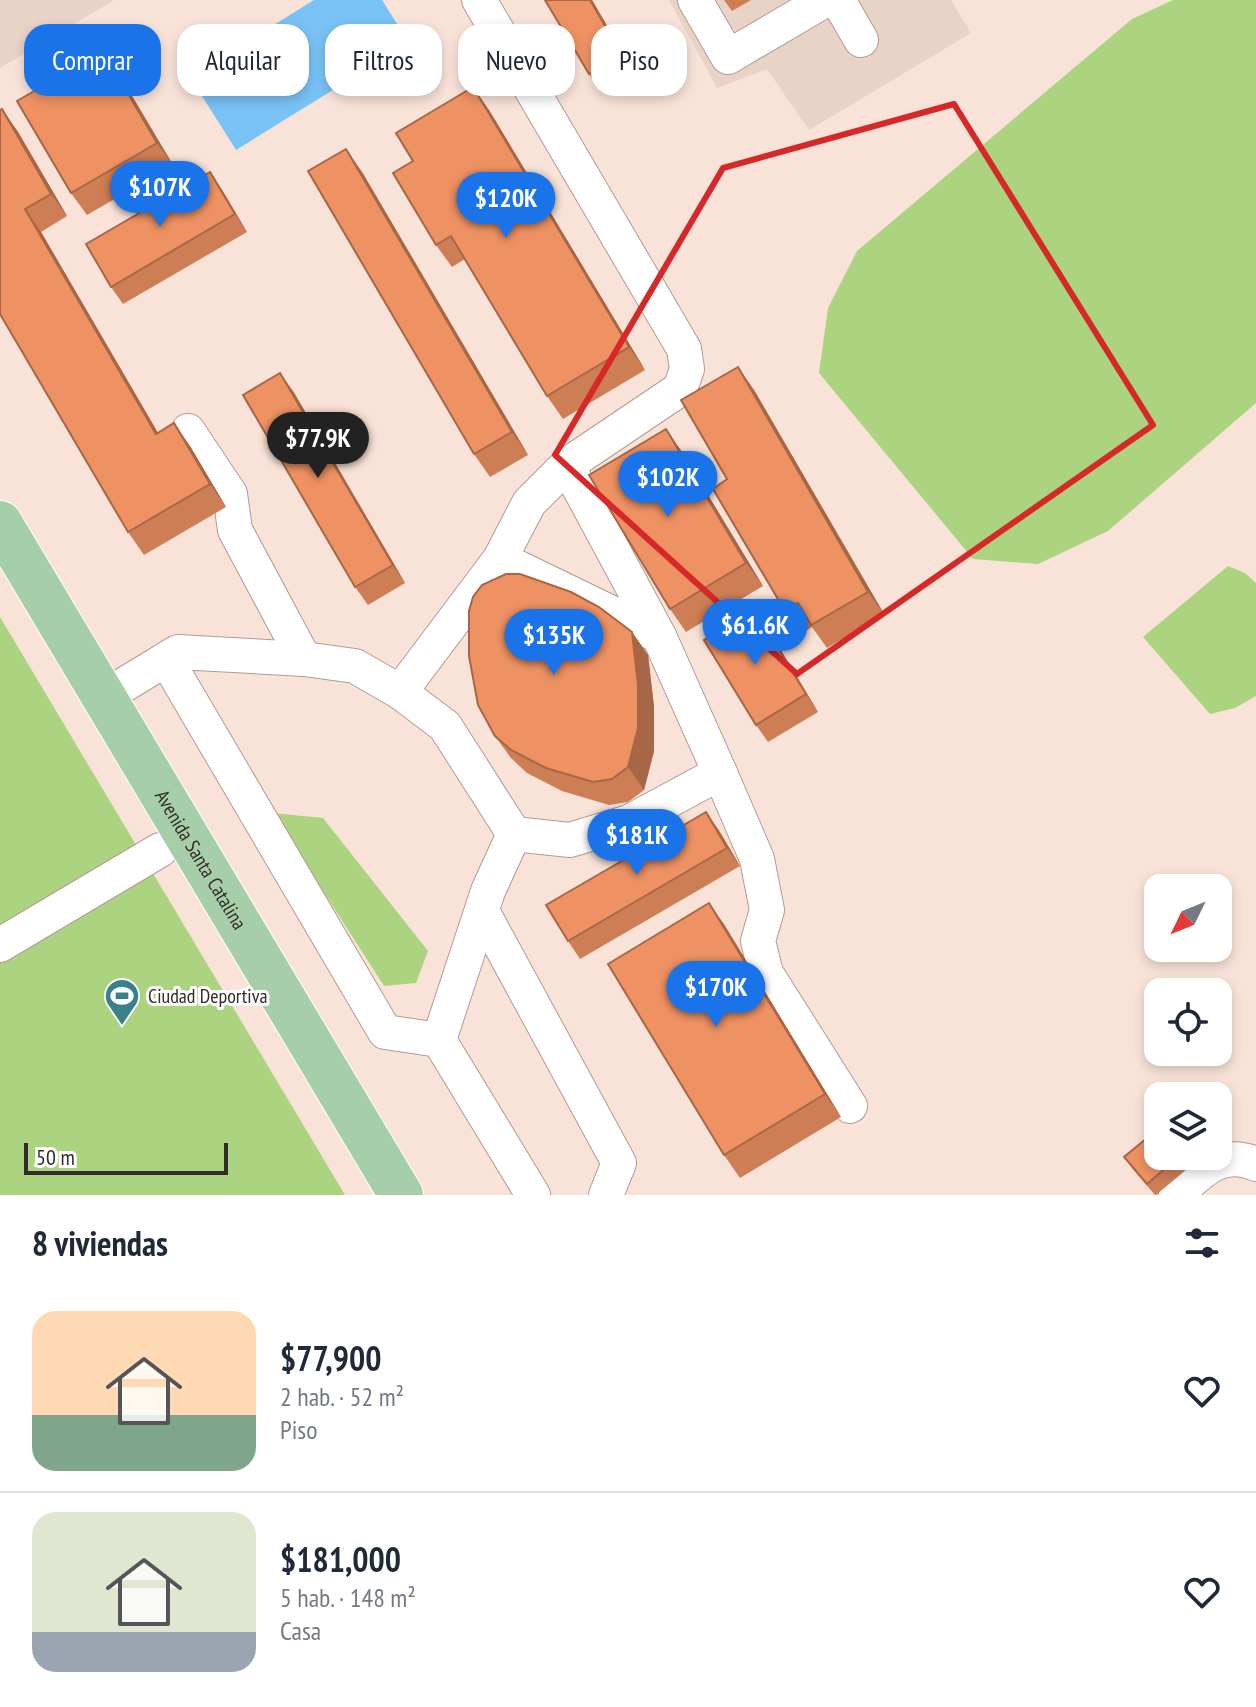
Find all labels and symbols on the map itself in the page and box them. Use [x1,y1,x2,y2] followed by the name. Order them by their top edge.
[104,161,216,229] pin: $107K
[450,172,562,240] pin: $120K
[253,412,383,480] pin: $77.9K
[612,451,724,519] pin: $102K
[690,599,820,667] pin: $61.6K
[498,609,610,677] pin: $135K
[149,785,253,934] street label: Avenida Santa Catalina
[581,809,693,877] pin: $181K
[1144,874,1232,962] north arrow
[660,961,772,1029] pin: $170K
[103,977,141,1027] sports icon: Ciudad Deportiva
[148,983,267,1009] place label: Ciudad Deportiva
[24,1139,228,1175] scale bar

